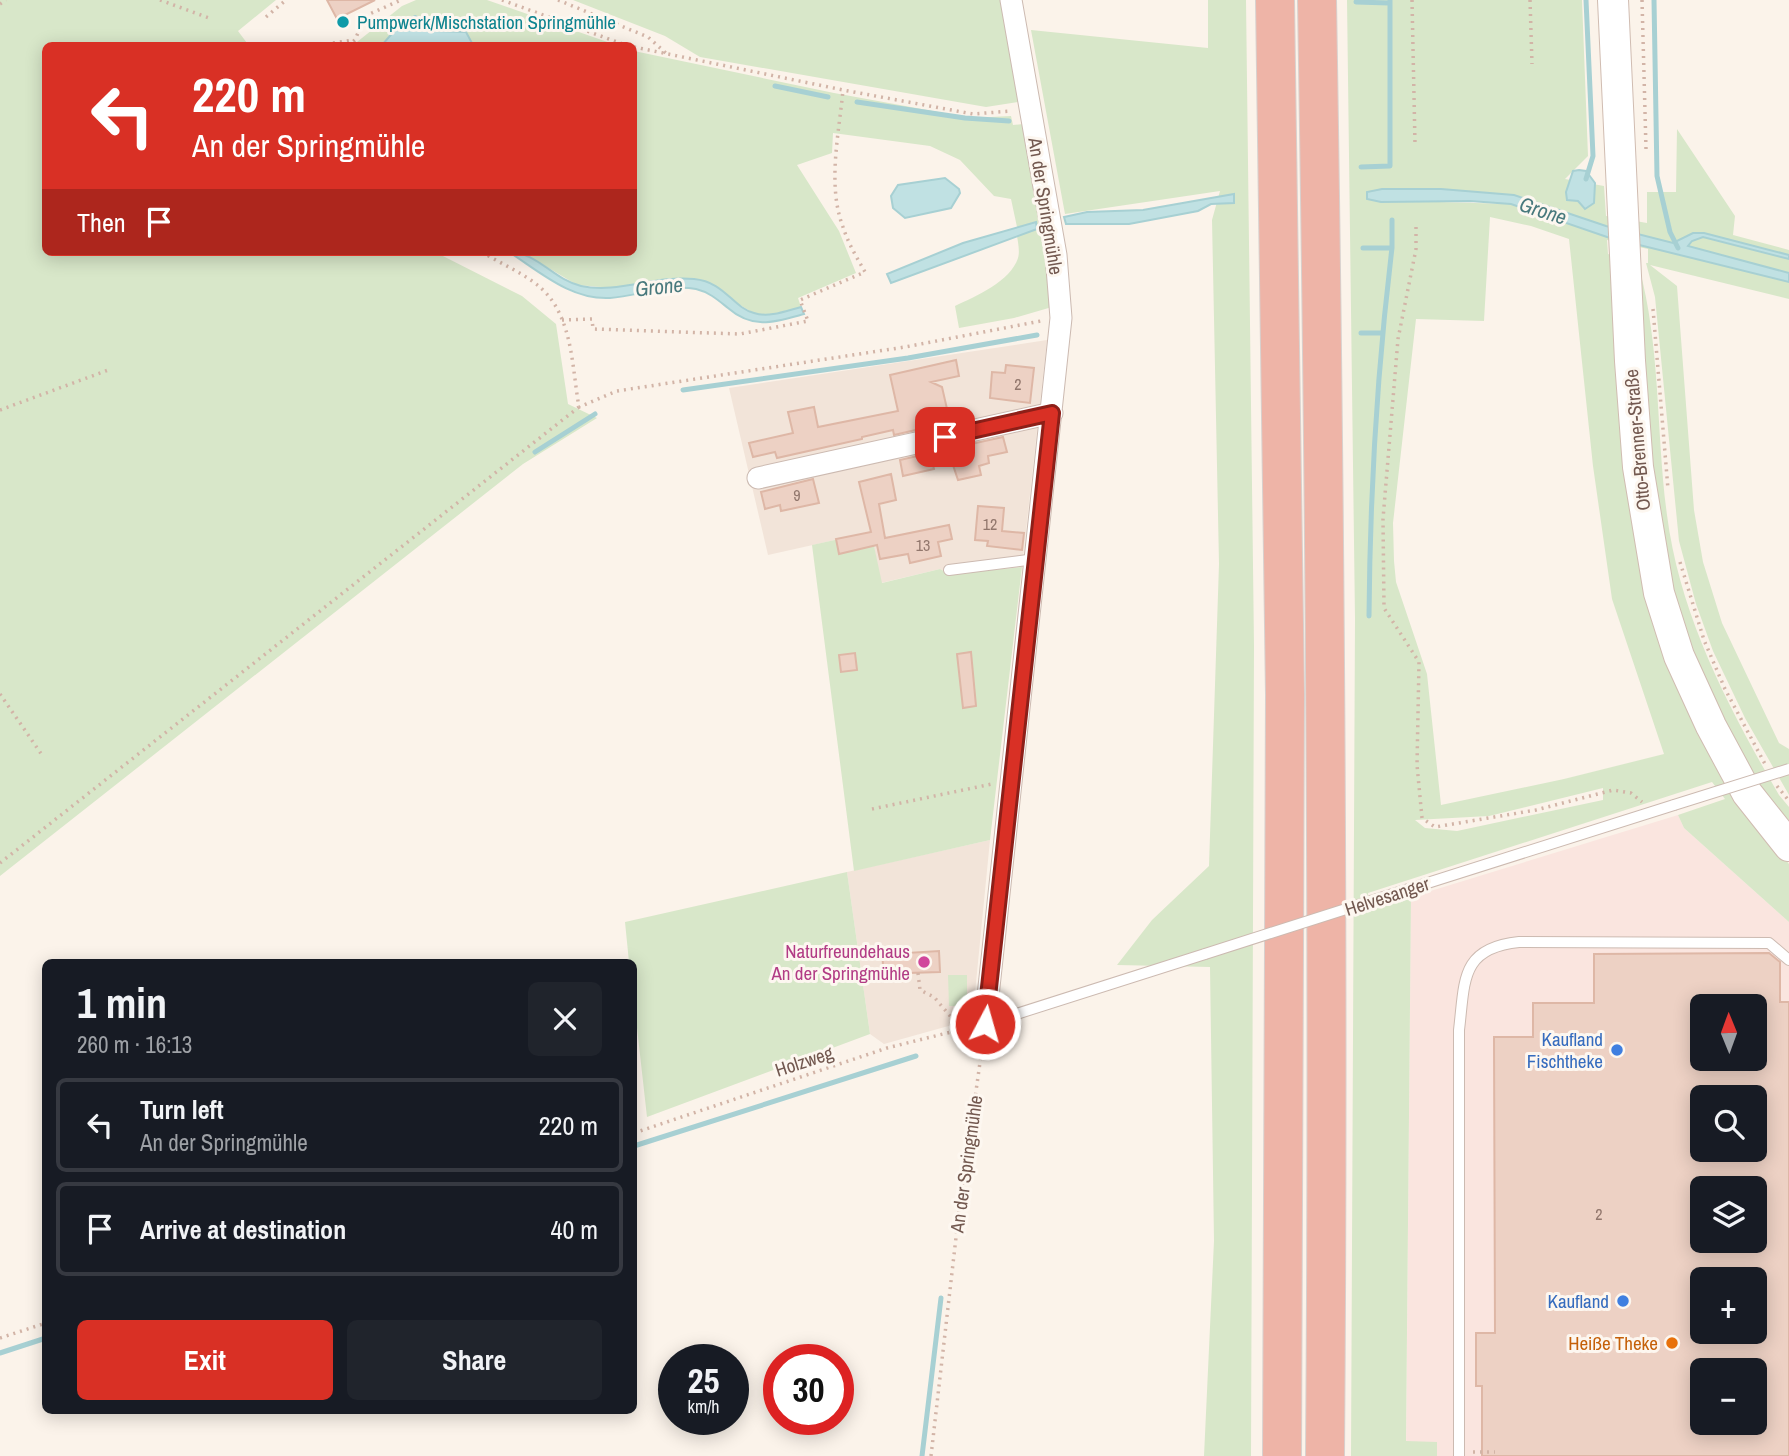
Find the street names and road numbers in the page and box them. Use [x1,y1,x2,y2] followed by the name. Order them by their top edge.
[1022,135,1070,276] street label: An der Springmühle
[1618,368,1656,512] street label: Otto-Brenner-Straße
[1341,870,1433,922] street label: Helvesanger
[772,1039,837,1083] street label: Holzweg
[943,1094,989,1235] street label: An der Springmühle

